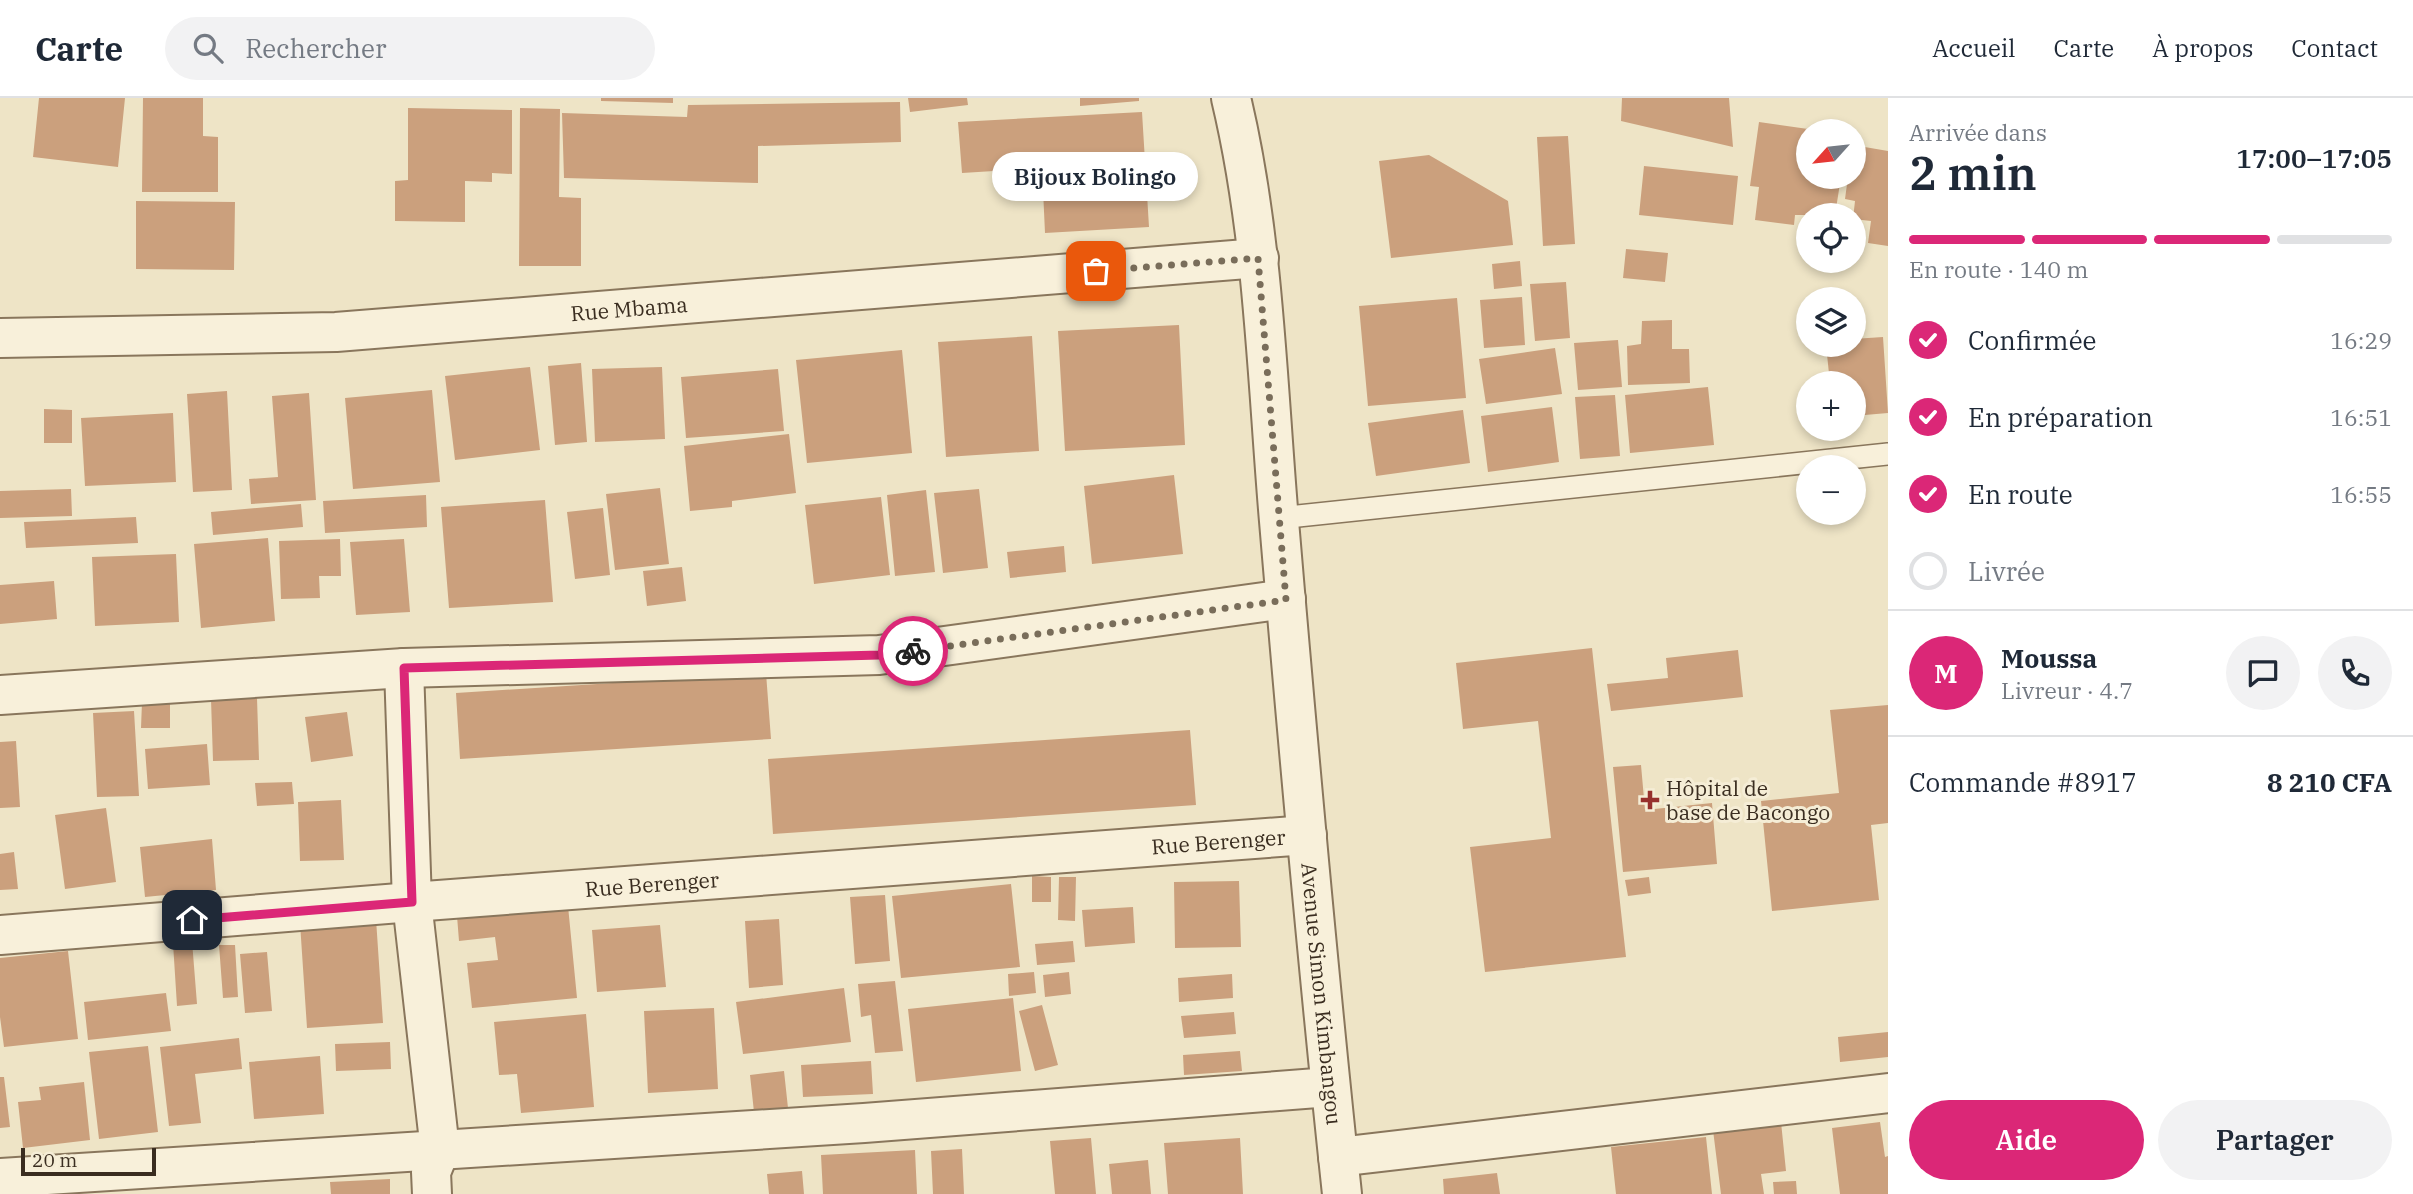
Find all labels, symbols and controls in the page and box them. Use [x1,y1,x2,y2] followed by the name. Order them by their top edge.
[165,17,655,80] search box
[35,27,123,70] text: Carte
[189,29,227,67] icon: search
[245,31,386,65] text: Rechercher
[1932,32,2016,64] text: Accueil
[2054,32,2114,64] text: Carte
[2152,32,2253,64] text: À propos
[2291,32,2378,64] text: Contact
[1909,117,2047,147] text: Arrivée dans
[1796,119,1866,189] north arrow
[1796,119,1866,525] map controls
[2236,141,2392,175] text: 17:00–17:05
[1909,143,2037,203] text: 2 min
[993,152,1199,201] callout: Bijoux Bolingo
[1014,161,1176,191] text: Bijoux Bolingo
[1796,203,1866,273] button: locate
[1066,241,1126,301] pin
[1077,252,1115,290] icon: bag
[1909,254,2088,284] text: En route · 140 m
[1796,287,1866,357] button: layers
[569,290,689,327] street label: Rue Mbama
[1909,321,1947,359] icon: check
[1968,323,2097,357] text: Confirmée
[2330,325,2392,355] text: 16:29
[1796,371,1866,441] button: +
[1909,398,1947,436] icon: check
[1968,400,2153,434] text: En préparation
[2330,402,2392,432] text: 16:51
[1796,455,1866,525] button: −
[1909,475,1947,513] icon: check
[1968,477,2073,511] text: En route
[2330,479,2392,509] text: 16:55
[1968,554,2045,588] text: Livrée
[878,616,948,686] courier
[894,632,932,670] icon: bike
[2226,636,2300,710] button: chat
[2318,636,2392,710] button: phone
[2001,641,2097,675] text: Moussa
[1934,656,1958,690] text: M
[2001,675,2133,705] text: Livreur · 4.7
[1909,765,2137,799] text: Commande #8917
[2267,765,2392,799] text: 8 210 CFA
[1666,774,1830,826] place label: Hôpital de base de Bacongo
[1640,790,1660,810] marker: Hôpital de base de Bacongo
[1150,823,1287,861] street label: Rue Berenger
[1295,862,1349,1126] street label: Avenue Simon Kimbangou
[584,865,721,903] street label: Rue Berenger
[162,890,222,950] pin
[173,901,211,939] icon: home
[1909,1100,2144,1180] button: Aide
[2158,1100,2392,1180] button: Partager
[21,1145,156,1177] scale bar
[32,1148,77,1172] text: 20 m

